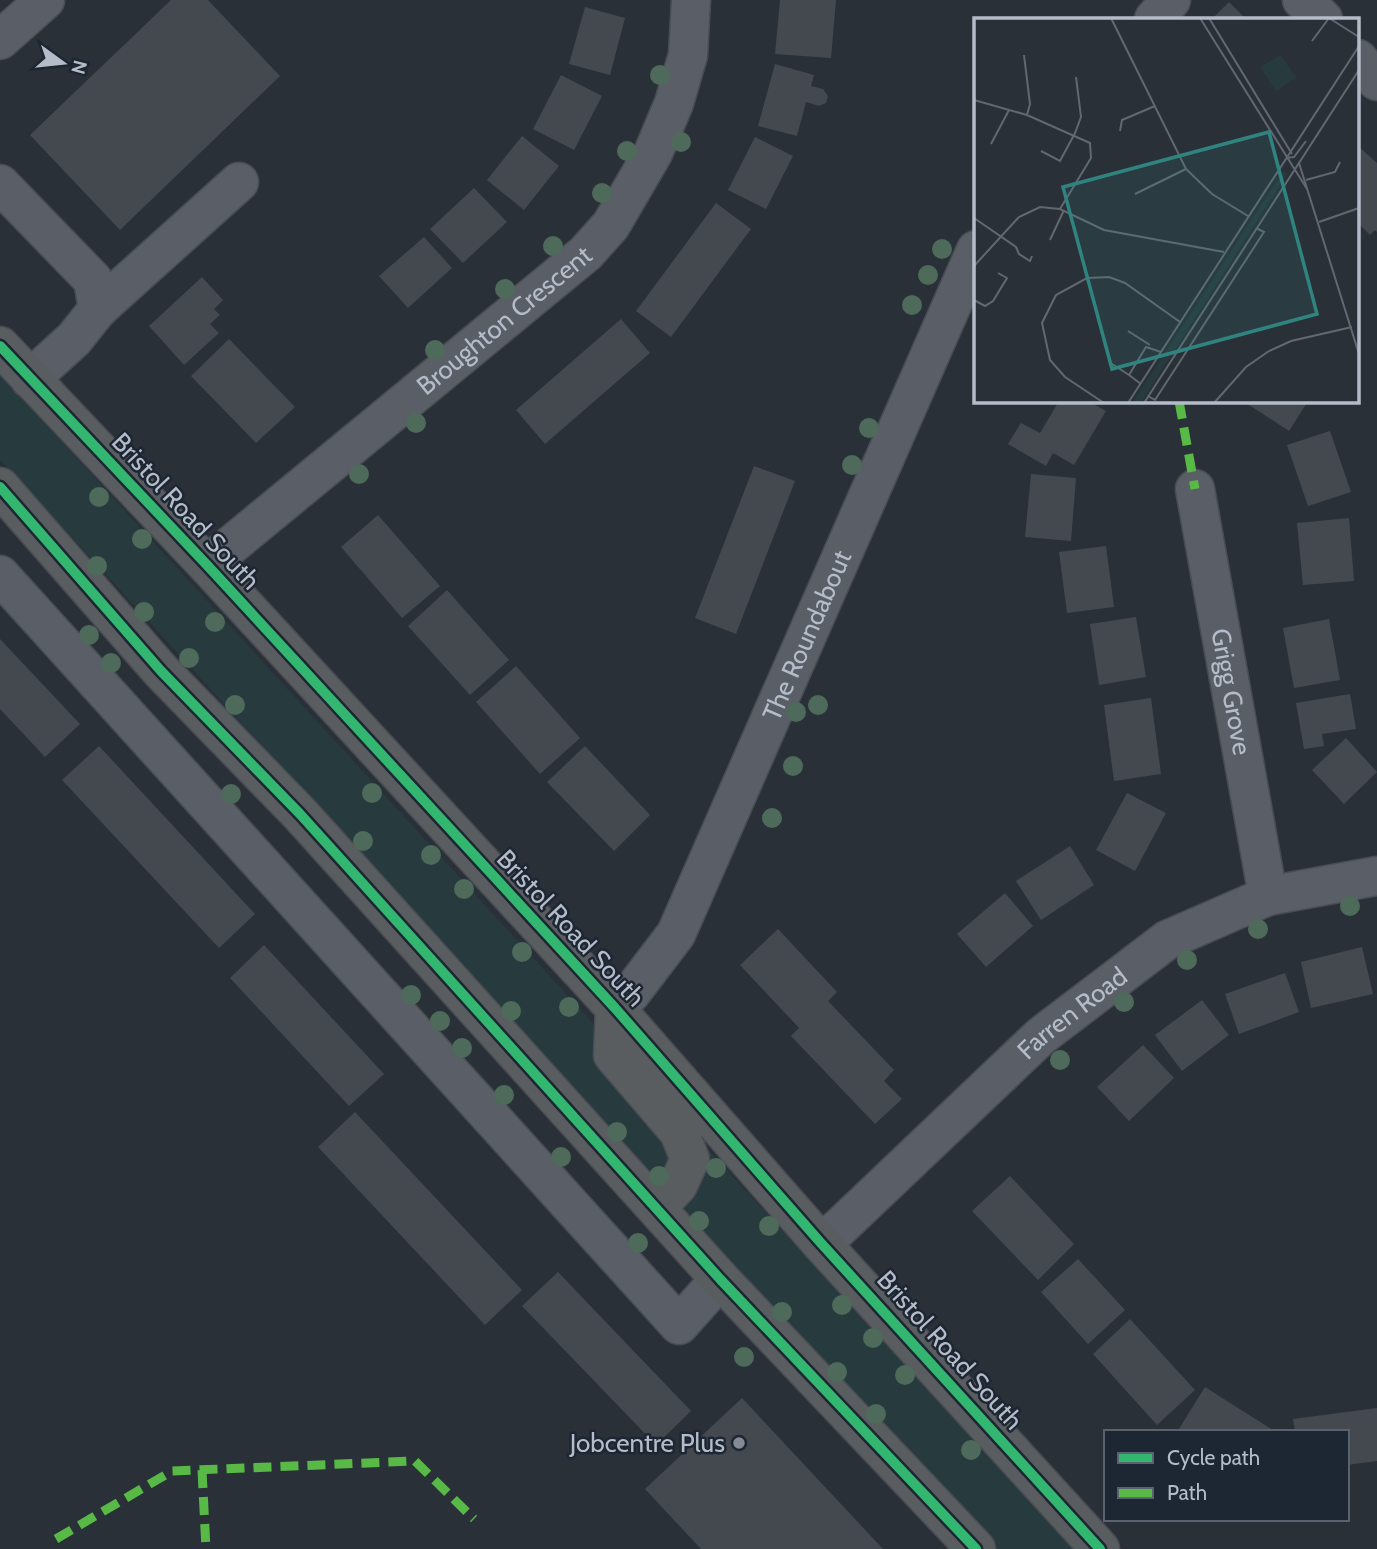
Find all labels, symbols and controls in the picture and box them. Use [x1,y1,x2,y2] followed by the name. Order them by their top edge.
[974,18,1360,402] inset map
[28,28,98,98] north arrow
[66,58,92,77] text: N
[410,239,598,402] street label: Broughton Crescent
[105,426,267,596] street label: Bristol Road South
[756,545,858,726] street label: The Roundabout
[1204,626,1258,758] street label: Grigg Grove
[490,843,652,1013] street label: Bristol Road South
[1011,960,1134,1066] street label: Farren Road
[870,1264,1030,1436] street label: Bristol Road South
[569,1427,725,1459] place label: Jobcentre Plus
[1104,1430,1349,1521] legend
[731,1435,747,1451] marker: Jobcentre Plus
[1167,1445,1260,1470] text: Cycle path
[1167,1480,1207,1505] text: Path

